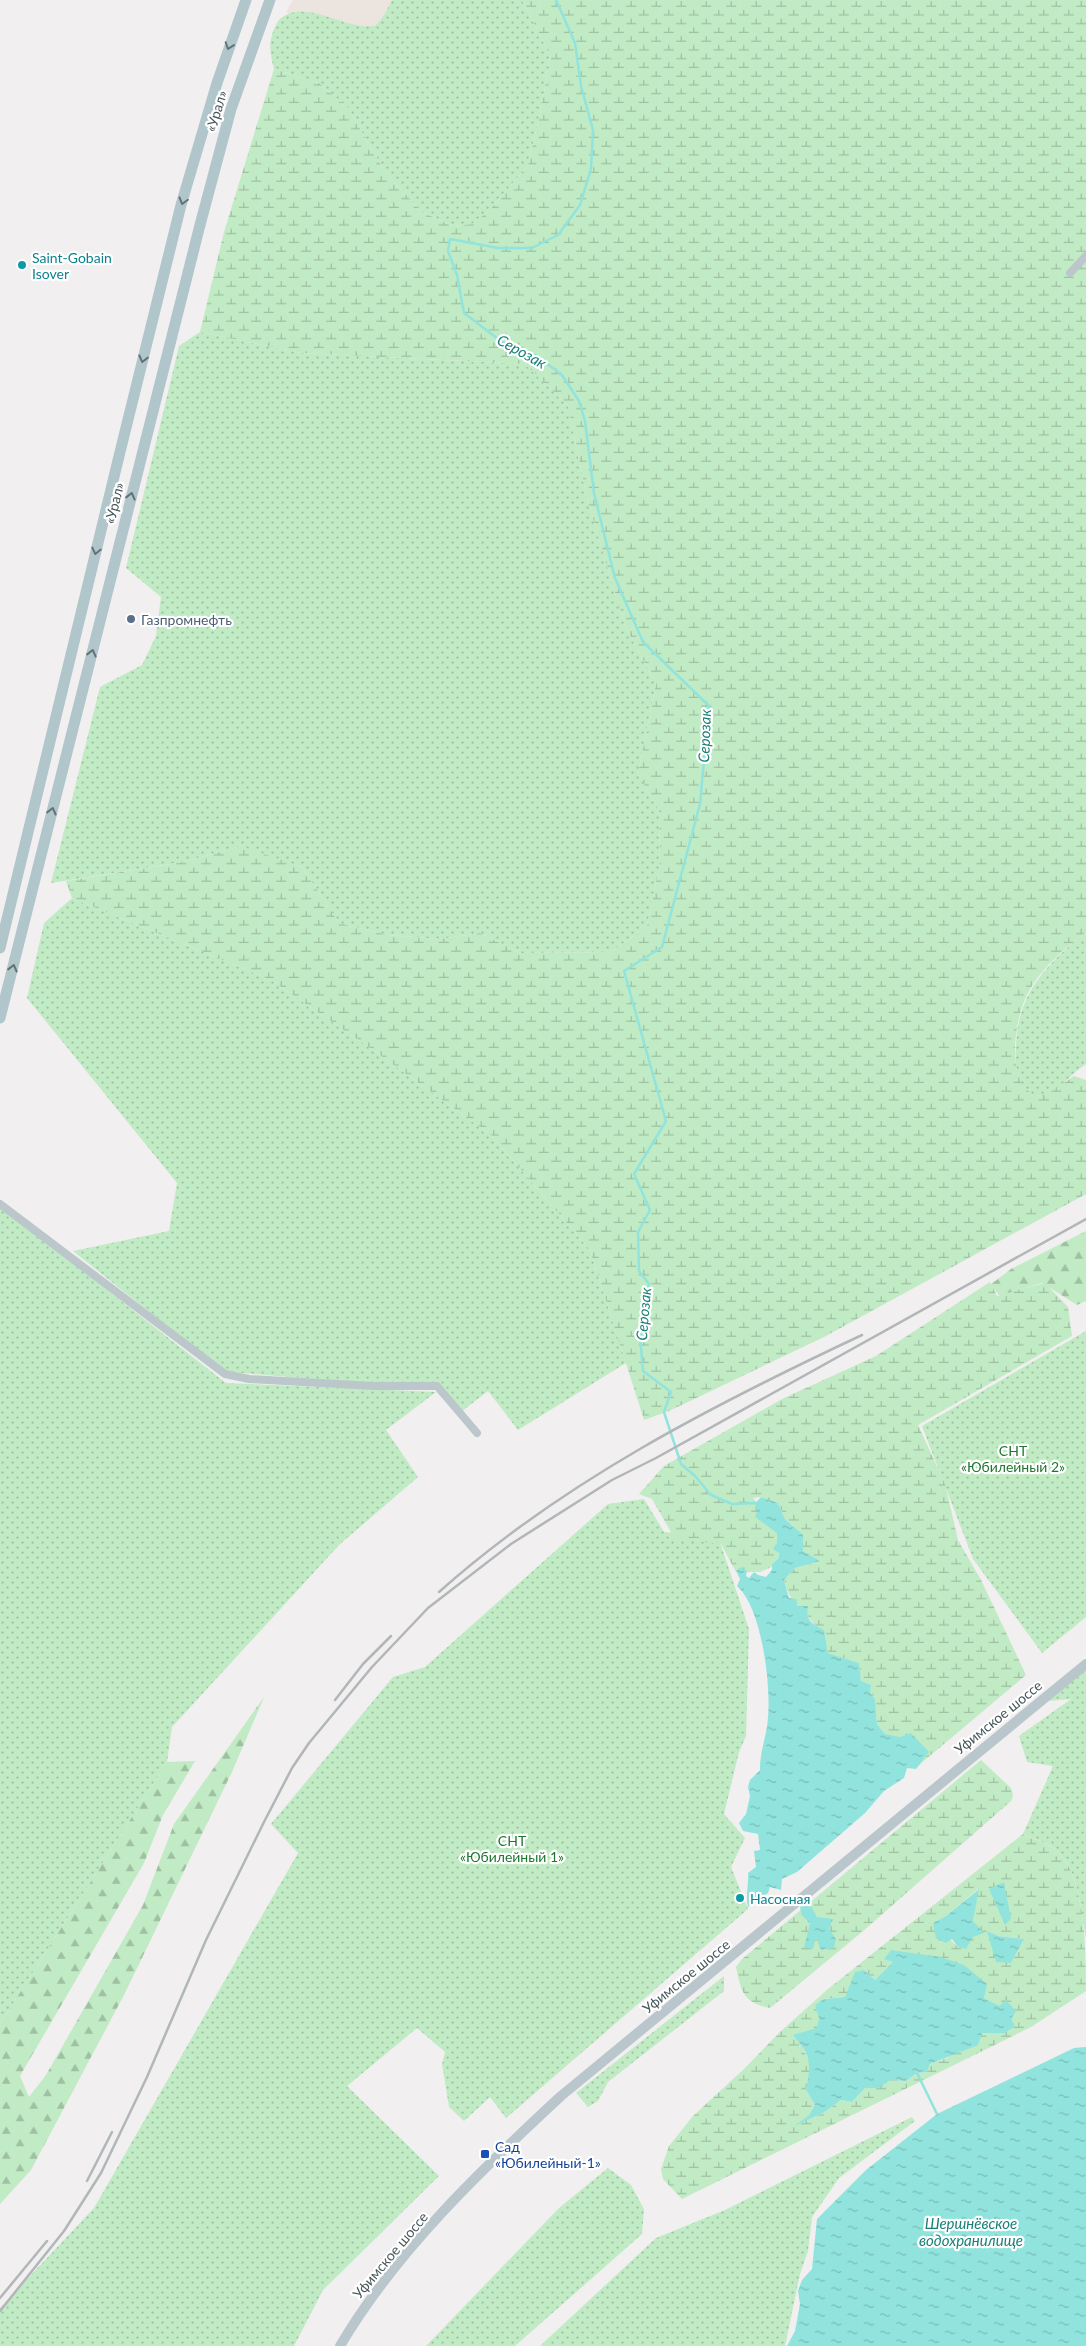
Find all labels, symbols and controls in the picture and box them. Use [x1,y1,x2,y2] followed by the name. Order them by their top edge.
[225,41,235,49] one-way arrow
[202,88,230,134] street label: «Урал»
[178,197,188,205] one-way arrow
[32,249,112,282] place label: Saint-Gobain Isover
[16,259,28,271] marker: Saint-Gobain Isover
[494,330,550,372] water label: Серозак
[138,354,149,363] one-way arrow
[101,480,127,526] street label: «Урал»
[126,492,136,500] one-way arrow
[91,546,102,555] one-way arrow
[141,611,232,628] place label: Газпромнефть
[125,613,137,625] marker: Газпромнефть
[86,649,97,658] one-way arrow
[694,708,714,763] water label: Серозак
[47,807,57,815] one-way arrow
[7,965,17,973] one-way arrow
[632,1286,654,1341] water label: Серозак
[961,1442,1065,1475] park label: СНТ «Юбилейный 2»
[951,1676,1045,1758] street label: Уфимское шоссе
[460,1832,564,1865] park label: СНТ «Юбилейный 1»
[750,1890,810,1907] place label: Насосная
[734,1892,746,1904] marker: Насосная
[639,1935,733,2017] street label: Уфимское шоссе
[495,2138,601,2171] place label: Сад «Юбилейный-1»
[479,2148,491,2160] marker: Сад «Юбилейный-1»
[349,2208,431,2302] street label: Уфимское шоссе
[919,2214,1023,2249] water label: Шершнёвское водохранилище

